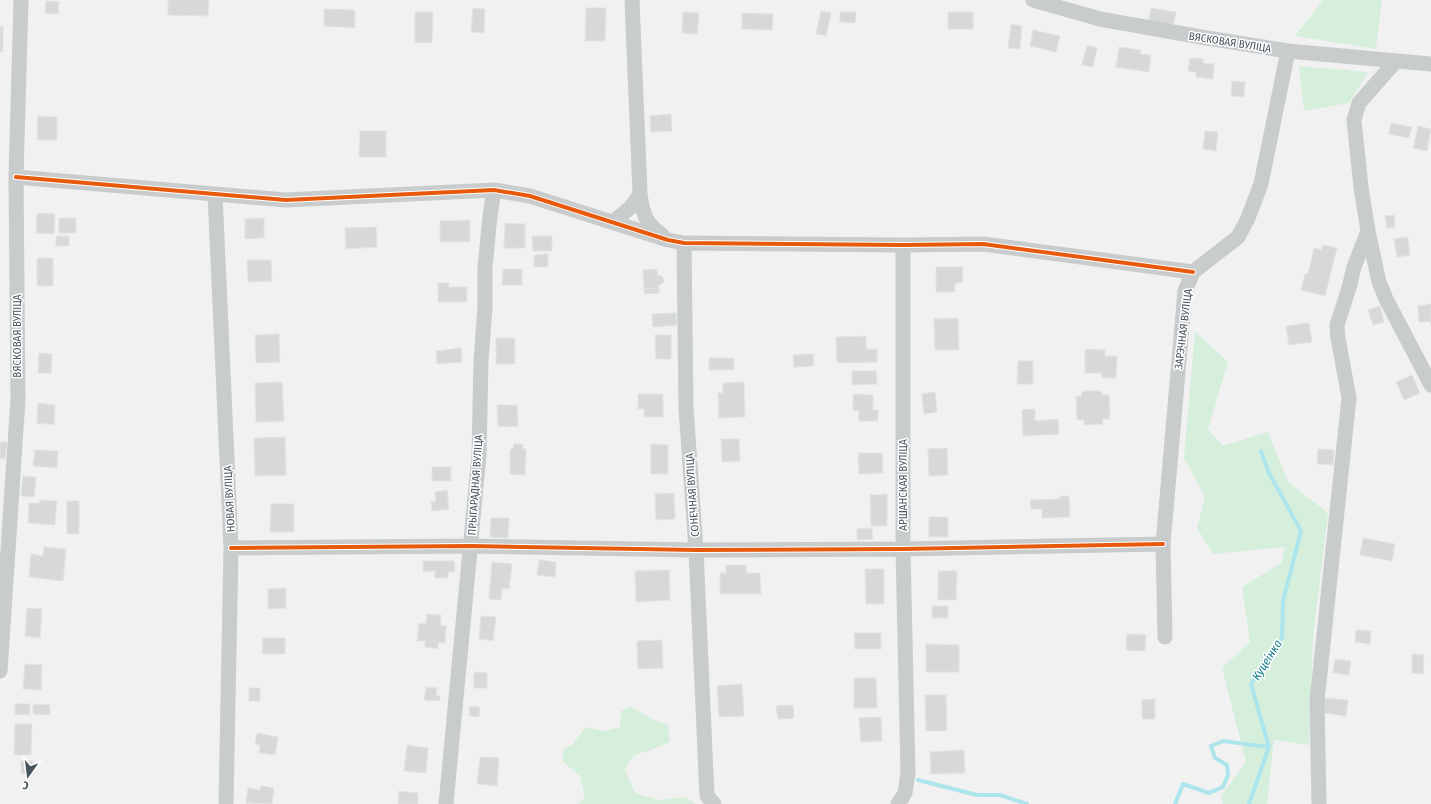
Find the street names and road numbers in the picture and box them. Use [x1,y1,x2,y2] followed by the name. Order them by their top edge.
[1188,30,1272,55] street label: ВЯСКОВАЯ ВУЛІЦА
[1172,288,1195,370] street label: ЗАРЭЧНАЯ ВУЛІЦА
[11,294,24,378] street label: ВЯСКОВАЯ ВУЛІЦА
[465,434,486,536] street label: ПРЫГАРАДНАЯ ВУЛІЦА
[897,439,910,531] street label: АРШАНСКАЯ ВУЛІЦА
[683,452,702,537] street label: СОНЕЧНАЯ ВУЛІЦА
[221,465,238,533] street label: НОВАЯ ВУЛІЦА

